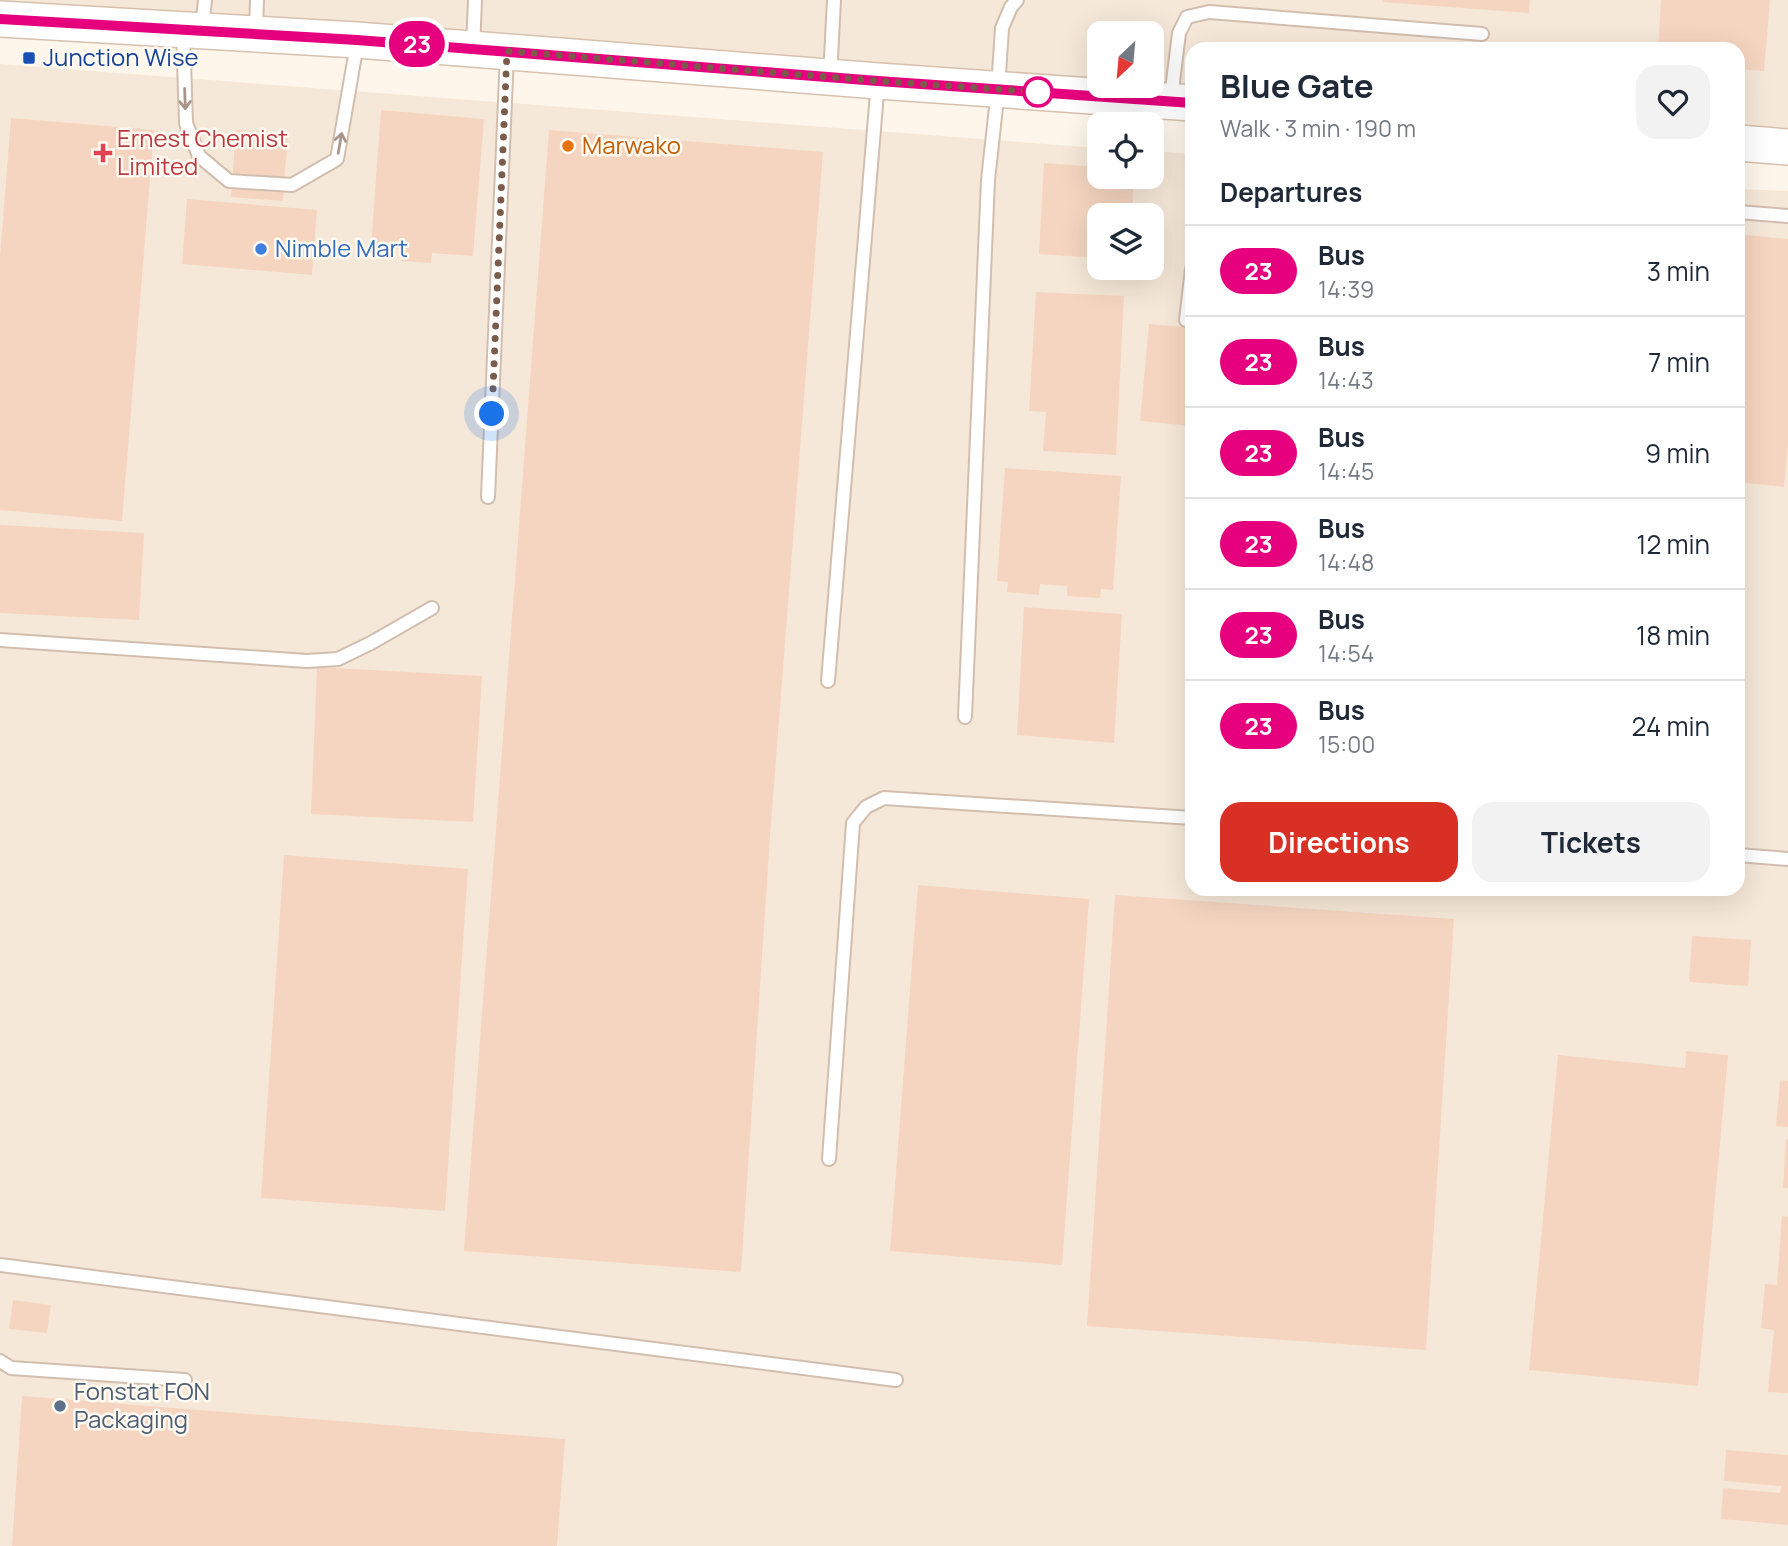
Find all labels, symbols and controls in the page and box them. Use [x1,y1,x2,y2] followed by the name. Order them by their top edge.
[386,21,448,67] line badge: 23
[1087,21,1164,98] north arrow
[1087,21,1164,280] map controls
[403,27,431,60] text: 23
[43,40,199,73] place label: Junction Wise
[21,50,37,66] marker: Junction Wise
[1220,63,1374,108] text: Blue Gate
[1636,65,1710,139] button: heart
[1023,77,1053,107] unlabelled marker
[179,87,192,110] one-way arrow
[1087,112,1164,189] button: locate
[1220,112,1416,144] text: Walk · 3 min · 190 m
[117,121,288,182] place label: Ernest Chemist Limited
[582,128,681,161] place label: Marwako
[334,132,347,155] one-way arrow
[560,138,576,154] marker: Marwako
[95,145,111,161] marker: Ernest Chemist Limited
[1220,174,1362,210] text: Departures
[1087,203,1164,280] button: layers
[275,231,408,264] place label: Nimble Mart
[1318,237,1365,273] text: Bus
[253,241,269,257] marker: Nimble Mart
[1647,253,1710,289] text: 3 min
[1244,254,1273,287] text: 23
[1318,273,1374,305] text: 14:39
[1318,328,1365,364] text: Bus
[1648,344,1710,380] text: 7 min
[1244,345,1273,378] text: 23
[1318,364,1374,396] text: 14:43
[474,396,509,431] your location
[1318,419,1365,455] text: Bus
[1645,435,1710,471] text: 9 min
[1244,436,1273,469] text: 23
[1318,455,1374,487] text: 14:45
[1318,510,1365,546] text: Bus
[1636,526,1710,562] text: 12 min
[1244,527,1273,560] text: 23
[1318,546,1374,578] text: 14:48
[1318,601,1365,637] text: Bus
[1636,617,1710,653] text: 18 min
[1244,618,1273,651] text: 23
[1318,637,1374,669] text: 14:54
[1318,692,1365,728] text: Bus
[1632,708,1710,744] text: 24 min
[1244,709,1273,742] text: 23
[1318,728,1375,760] text: 15:00
[1220,802,1458,882] button: Directions
[1472,802,1710,882] button: Tickets
[74,1374,210,1435] place label: Fonstat FON Packaging
[52,1398,68,1414] marker: Fonstat FON Packaging

